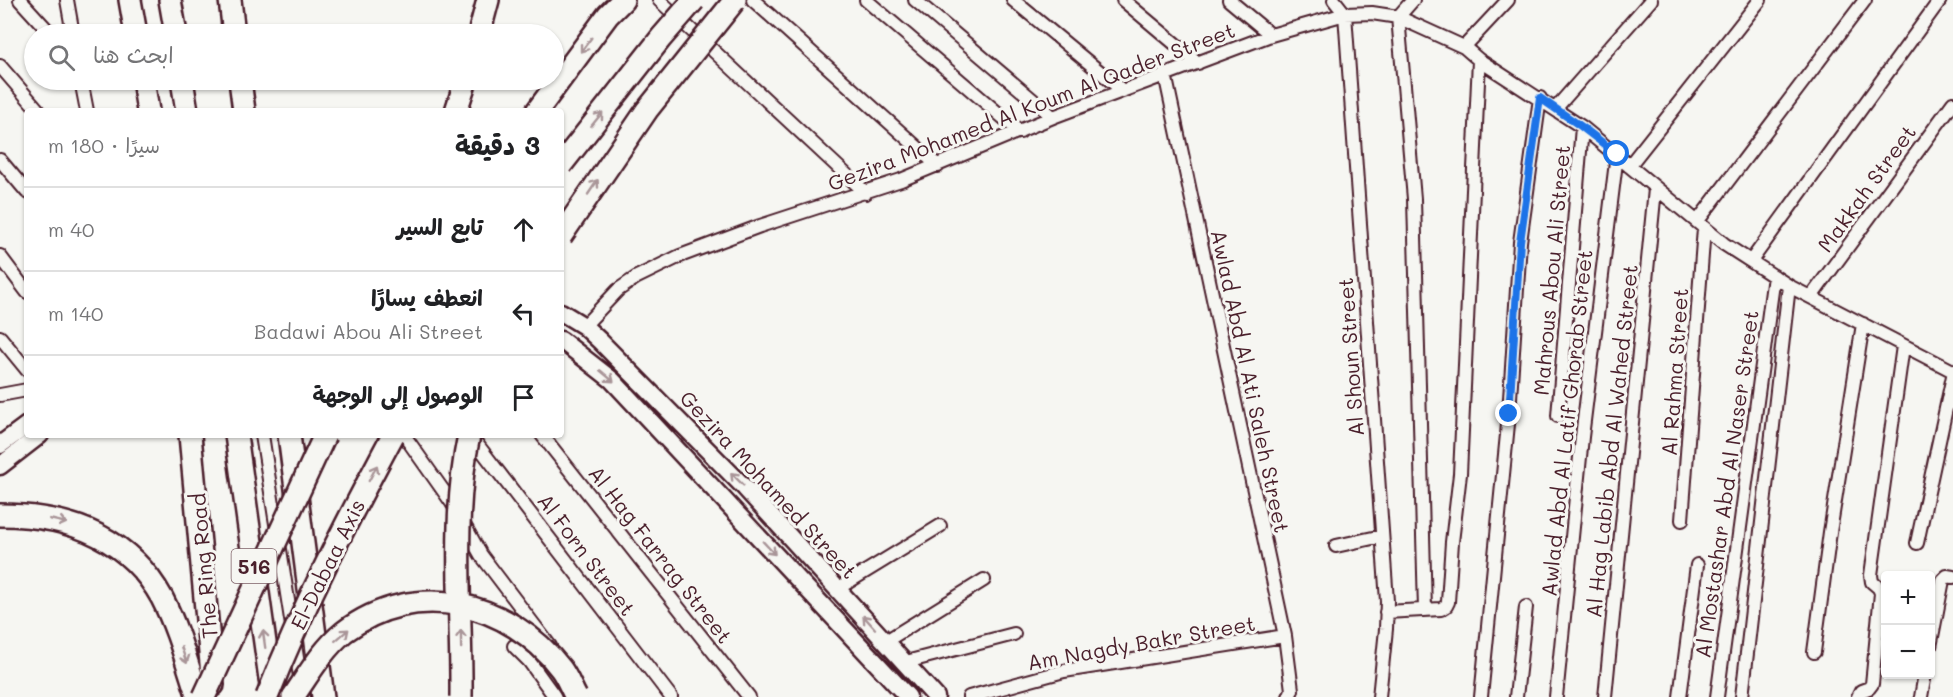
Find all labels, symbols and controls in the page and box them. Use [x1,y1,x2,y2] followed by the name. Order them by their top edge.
[824,16,1238,196] street label: Gezira Mohamed Al Koum Al Qader Street
[24,24,564,90] search box
[580,37,592,53] one-way arrow
[93,40,174,69] text: ابحث هنا
[45,41,78,74] icon: search
[590,111,603,127] one-way arrow
[1811,119,1921,257] street label: Makkah Street
[455,128,540,162] text: 3 دقيقة
[48,132,160,158] text: سيرًا · 180 m
[1603,140,1629,166] route start
[1527,144,1575,396] street label: Mahrous Abou Ali Street
[587,179,600,196] one-way arrow
[397,212,483,241] text: تابع السير
[507,213,540,246] icon: ahead
[48,216,94,242] text: 40 m
[1206,227,1296,535] street label: Awlad Abd Al Ati Saleh Street
[1534,248,1598,598] street label: Awlad Abd Al Latif Ghorab Street
[1579,263,1643,619] street label: Al Hag Labib Abd Al Wahed Street
[1331,277,1369,437] street label: Al Shoun Street
[371,283,483,312] text: انعطف يسارًا
[1655,287,1693,457] street label: Al Rahma Street
[507,297,540,330] icon: left
[48,300,103,326] text: 140 m
[1688,308,1764,660] street label: Al Mostashar Abd Al Naser Street
[254,318,483,344] text: Badawi Abou Ali Street
[599,369,614,383] one-way arrow
[312,380,483,409] text: الوصول إلى الوجهة
[507,381,540,414] icon: arrive
[675,384,863,584] street label: Gezira Mohamed Street
[1495,400,1521,426] route end
[583,460,739,648] street label: Al Hag Farrag Street
[368,465,379,483] one-way arrow
[729,472,744,487] one-way arrow
[532,487,642,621] street label: Al Forn Street
[183,492,223,640] street label: The Ring Road
[284,494,370,634] street label: El-Dabaa Axis
[48,516,67,527] one-way arrow
[762,541,776,556] one-way arrow
[232,549,276,583] road number: 516
[1881,571,1935,679] map controls
[1881,571,1935,625] button: +
[1025,609,1257,675] street label: Am Nagdy Bakr Street
[862,615,876,630] one-way arrow
[1881,625,1935,679] button: −
[334,628,349,642] one-way arrow
[455,629,467,649] one-way arrow
[259,630,270,649] one-way arrow
[179,645,190,664] one-way arrow

